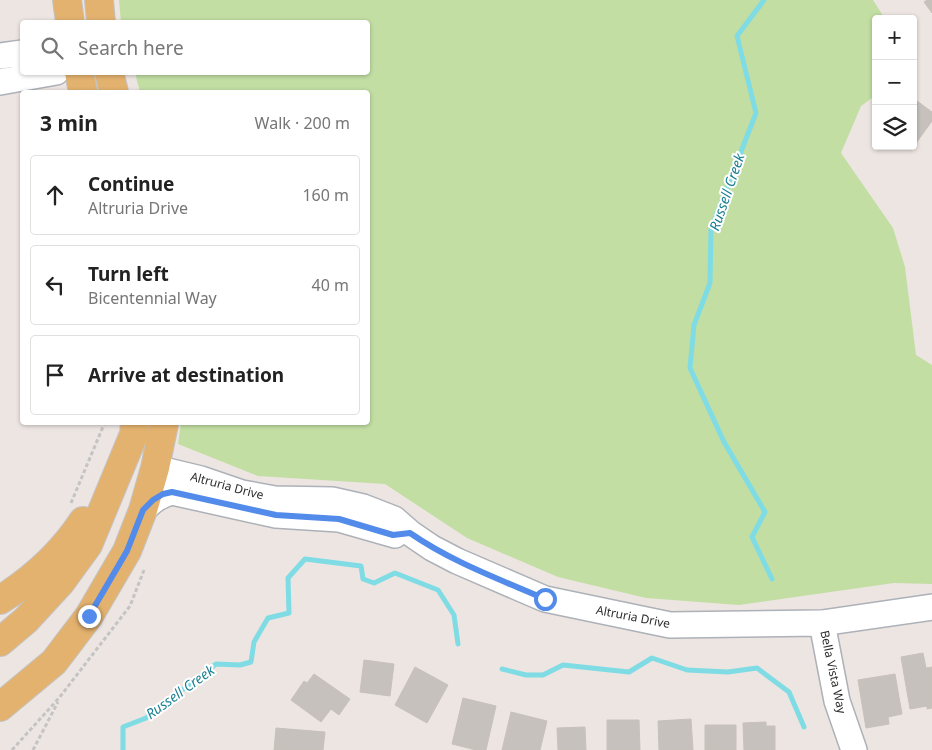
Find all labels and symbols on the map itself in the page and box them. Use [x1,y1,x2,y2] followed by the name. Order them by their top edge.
[704,150,749,233] water label: Russell Creek
[189,468,266,503] street label: Altruria Drive
[534,588,557,611] route start
[595,601,672,632] street label: Altruria Drive
[78,605,101,628] route end
[816,629,851,716] street label: Bella Vista Way
[142,660,219,723] water label: Russell Creek

